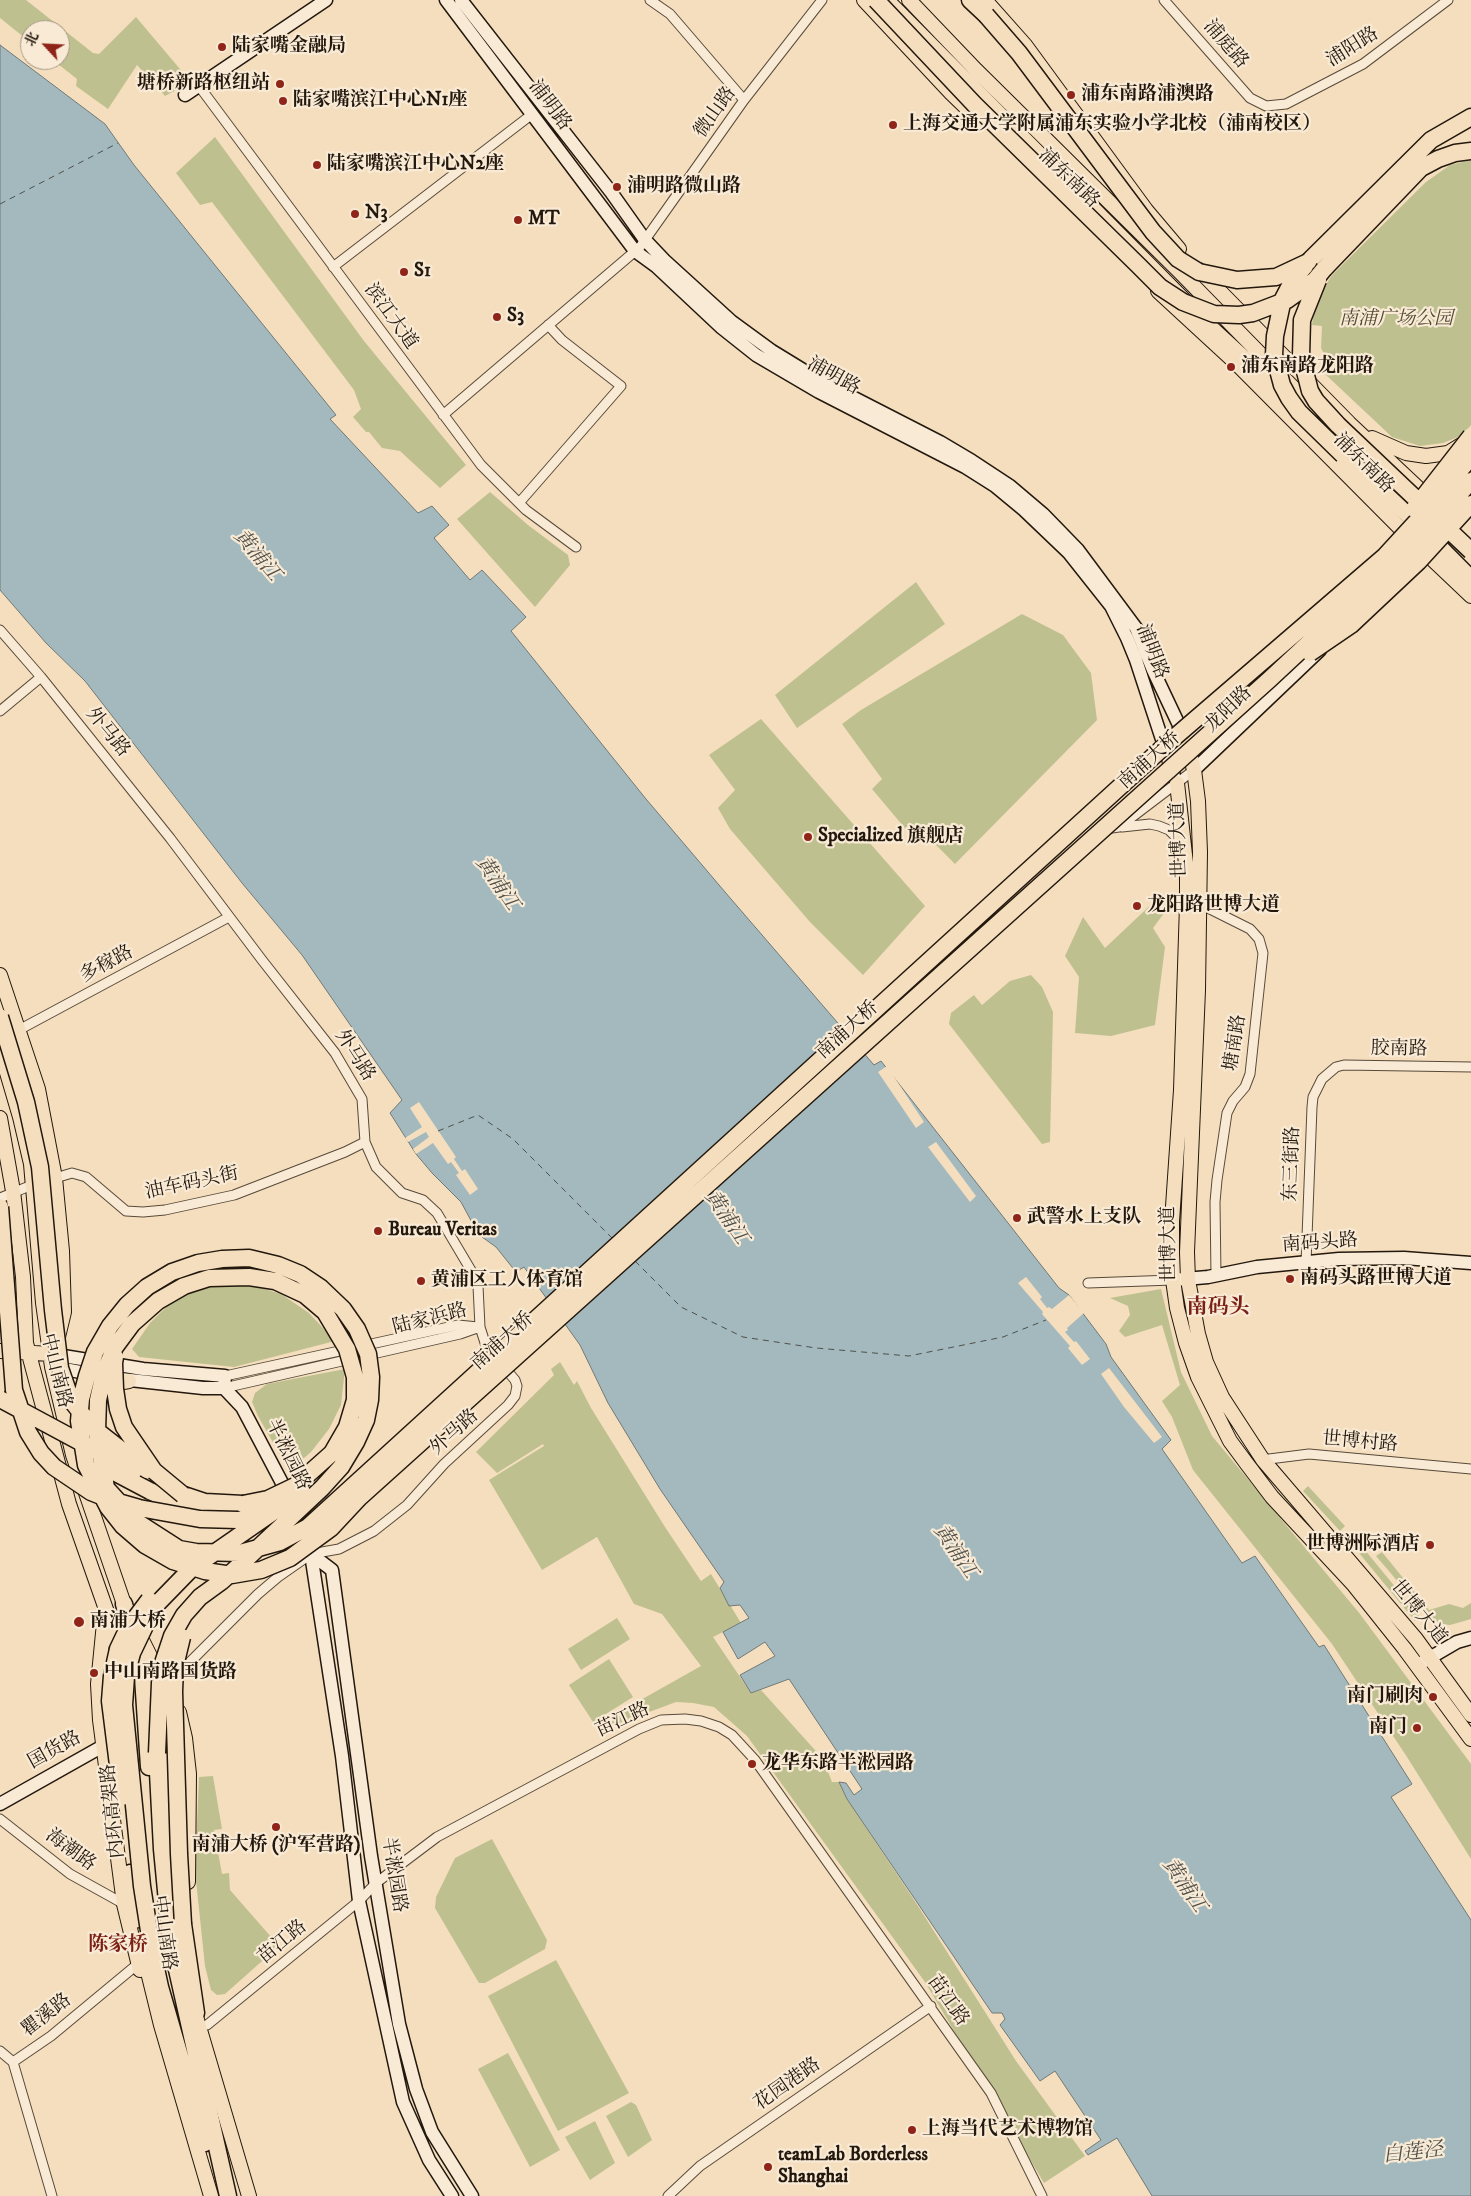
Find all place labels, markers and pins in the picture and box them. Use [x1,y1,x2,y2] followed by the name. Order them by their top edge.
[232,36,346,58] place label: 陆家嘴金融局
[216,41,228,53] marker: 陆家嘴金融局
[137,73,270,95] place label: 塘桥新路枢纽站
[274,78,286,90] marker: 塘桥新路枢纽站
[1081,84,1214,106] place label: 浦东南路浦澳路
[1065,89,1077,101] marker: 浦东南路浦澳路
[293,90,468,112] place label: 陆家嘴滨江中心N1座
[277,95,289,107] marker: 陆家嘴滨江中心N1座
[903,114,1321,136] place label: 上海交通大学附属浦东实验小学北校（浦南校区）
[887,119,899,131] marker: 上海交通大学附属浦东实验小学北校（浦南校区）
[327,154,504,176] place label: 陆家嘴滨江中心N2座
[311,159,323,171] marker: 陆家嘴滨江中心N2座
[627,176,741,198] place label: 浦明路微山路
[611,181,623,193] marker: 浦明路微山路
[365,203,388,225] place label: N3
[349,208,361,220] marker: N3
[528,209,560,231] place label: MT
[512,214,524,226] marker: MT
[414,261,431,283] place label: S1
[398,266,410,278] marker: S1
[507,306,524,328] place label: S3
[491,311,503,323] marker: S3
[1241,356,1374,378] place label: 浦东南路龙阳路
[1225,361,1237,373] marker: 浦东南路龙阳路
[818,826,964,848] place label: Specialized 旗舰店
[802,831,814,843] marker: Specialized 旗舰店
[1147,895,1280,917] place label: 龙阳路世博大道
[1131,900,1143,912] marker: 龙阳路世博大道
[1027,1207,1141,1229] place label: 武警水上支队
[1011,1212,1023,1224] marker: 武警水上支队
[388,1220,497,1242] place label: Bureau Veritas
[372,1225,384,1237] marker: Bureau Veritas
[1300,1268,1452,1290] place label: 南码头路世博大道
[431,1270,583,1292] place label: 黄浦区工人体育馆
[1284,1273,1296,1285] marker: 南码头路世博大道
[415,1275,427,1287] marker: 黄浦区工人体育馆
[1306,1534,1420,1556] place label: 世博洲际酒店
[1424,1539,1436,1551] marker: 世博洲际酒店
[90,1611,166,1633] place label: 南浦大桥
[72,1615,86,1629] marker: 南浦大桥
[104,1662,237,1684] place label: 中山南路国货路
[88,1667,100,1679] marker: 中山南路国货路
[1347,1686,1423,1708] place label: 南门刷肉
[1427,1691,1439,1703] marker: 南门刷肉
[1369,1717,1407,1739] place label: 南门
[1411,1722,1423,1734] marker: 南门
[762,1753,914,1775] place label: 龙华东路半淞园路
[746,1758,758,1770] marker: 龙华东路半淞园路
[270,1821,282,1833] marker: 南浦大桥 (沪军营路)
[192,1835,360,1857] place label: 南浦大桥 (沪军营路)
[922,2119,1093,2141] place label: 上海当代艺术博物馆
[906,2124,918,2136] marker: 上海当代艺术博物馆
[778,2145,928,2189] place label: teamLab Borderless Shanghai
[762,2161,774,2173] marker: teamLab Borderless Shanghai

